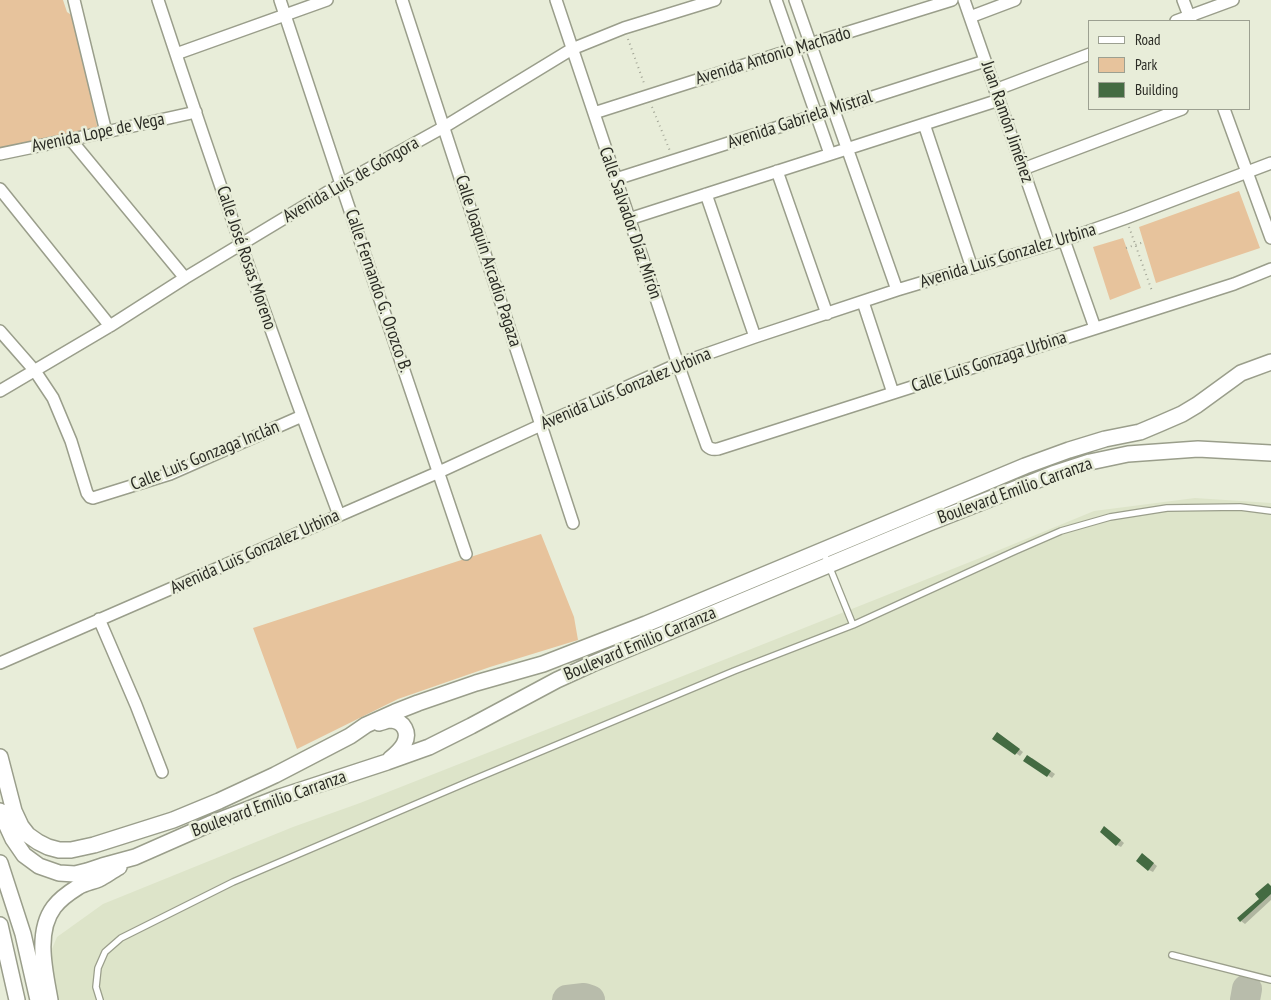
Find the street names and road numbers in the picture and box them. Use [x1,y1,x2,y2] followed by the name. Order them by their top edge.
[693,22,853,90] street label: Avenida Antonio Machado
[976,58,1038,186] street label: Juan Ramón Jiménez
[725,86,875,154] street label: Avenida Gabriela Mistral
[30,108,166,158] street label: Avenida Lope de Vega
[279,132,423,228] street label: Avenida Luis de Góngora
[594,144,666,302] street label: Calle Salvador Díaz Mirón
[450,172,526,350] street label: Calle Joaquín Arcadio Pagaza
[211,183,281,333] street label: Calle José Rosas Moreno
[340,207,416,375] street label: Calle Fernando G. Orozco B.
[917,219,1099,293] street label: Avenida Luis Gonzalez Urbina
[909,327,1069,397] street label: Calle Luis Gonzaga Urbina
[538,343,714,435] street label: Avenida Luis Gonzalez Urbina
[127,416,283,496] street label: Calle Luis Gonzaga Inclán
[935,453,1095,529] street label: Boulevard Emilio Carranza
[167,505,343,599] street label: Avenida Luis Gonzalez Urbina
[561,602,719,686] street label: Boulevard Emilio Carranza
[189,766,349,842] street label: Boulevard Emilio Carranza

